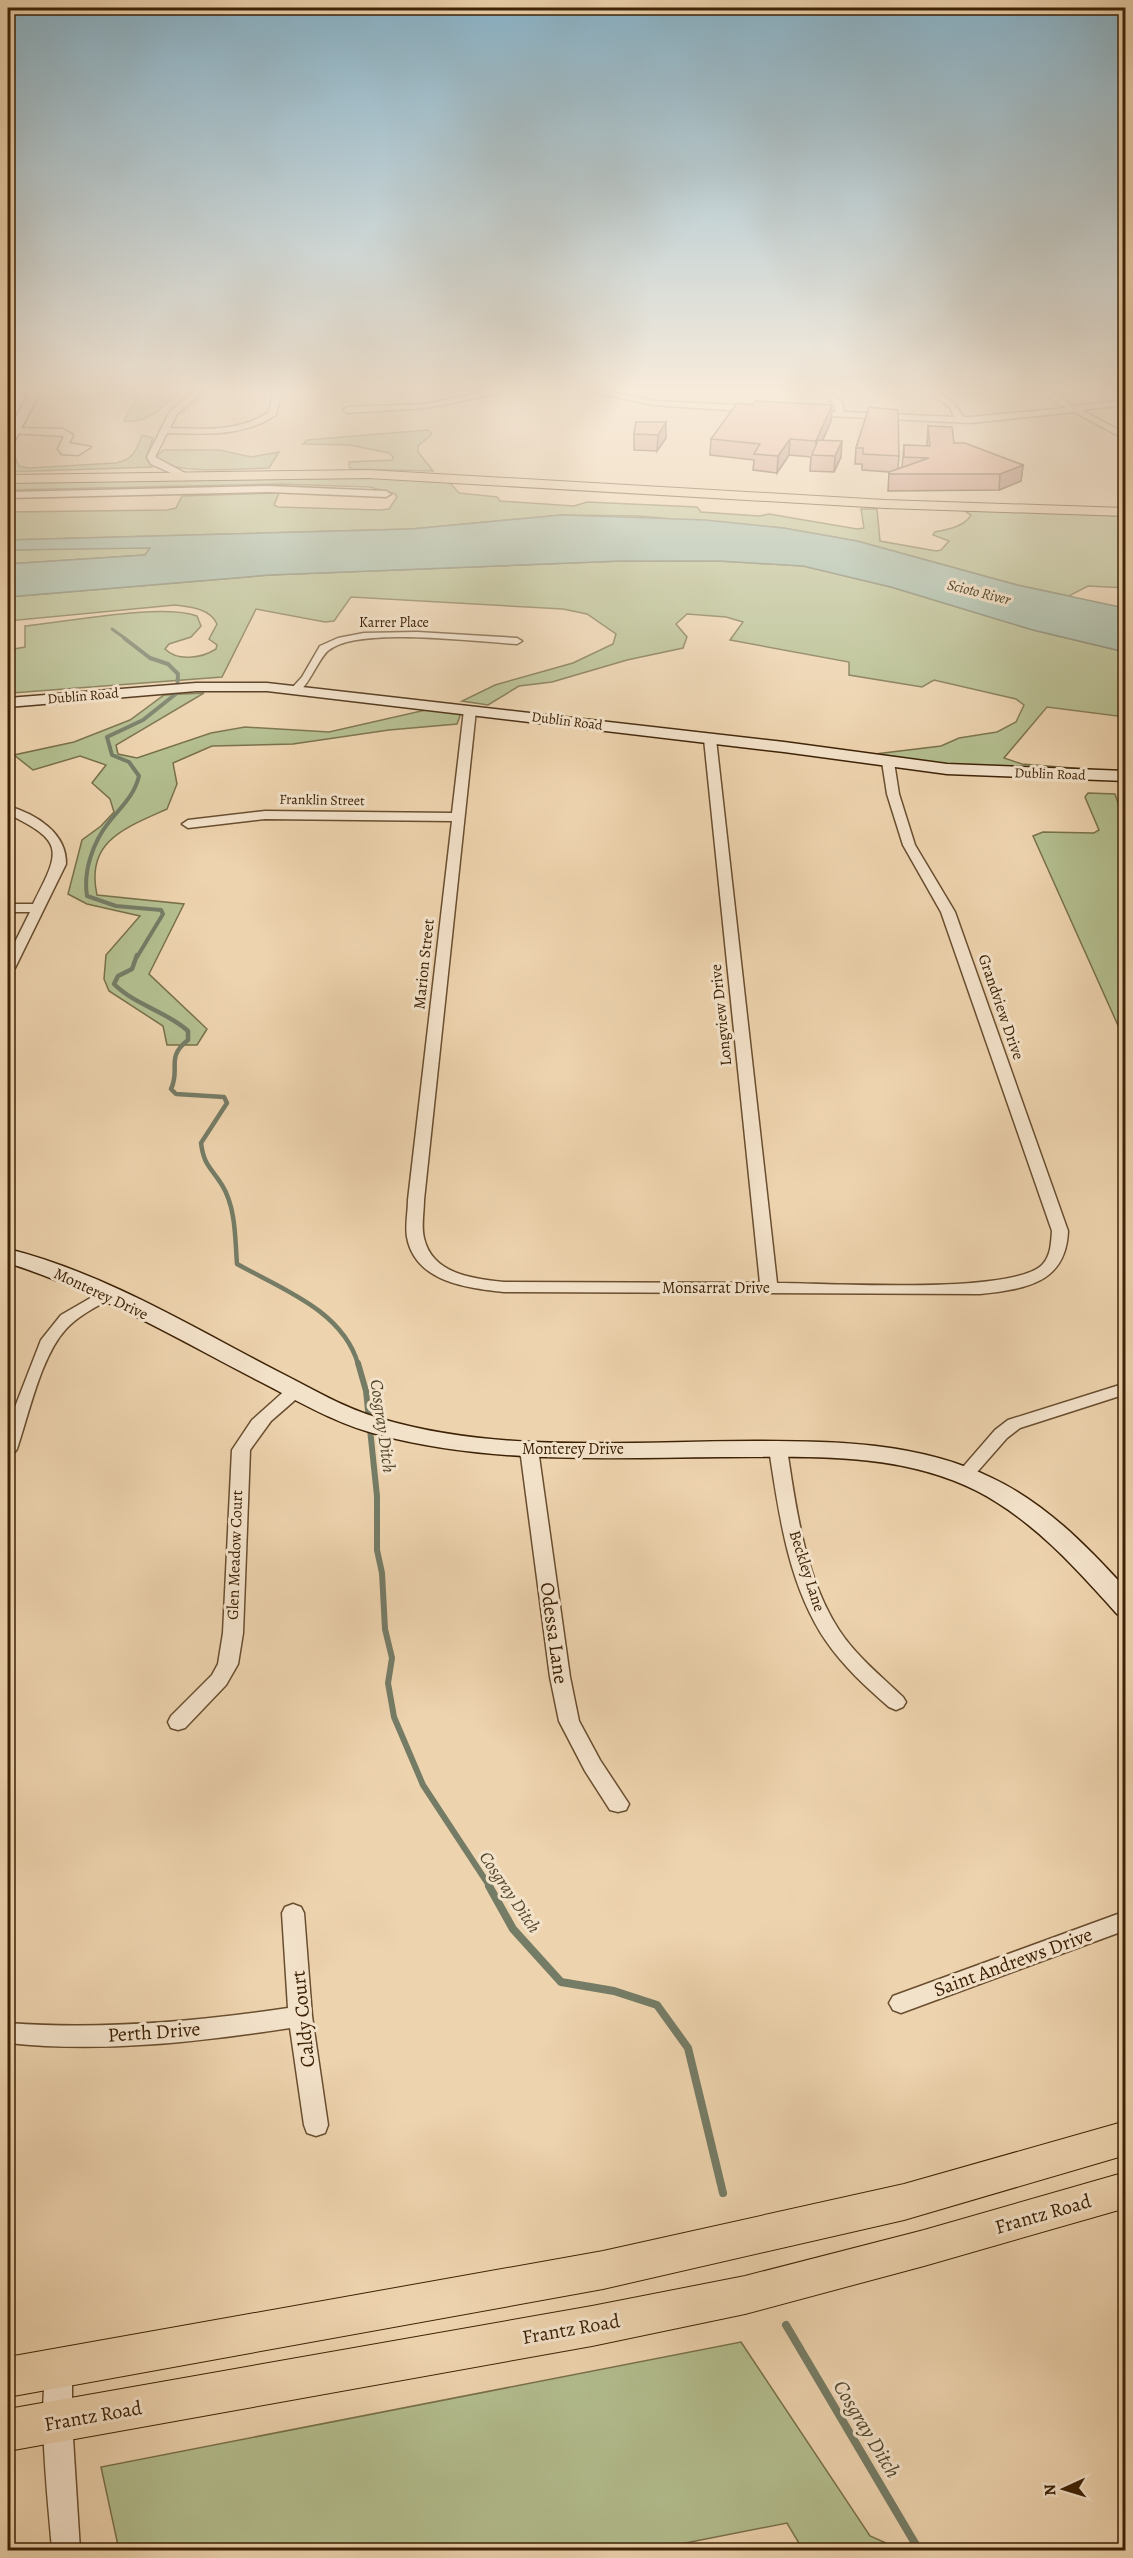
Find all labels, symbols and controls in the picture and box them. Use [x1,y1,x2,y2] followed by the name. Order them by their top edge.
[945,574,1014,610] water label: Scioto River
[359,613,429,632] street label: Karrer Place
[47,683,120,709] street label: Dublin Road
[530,707,604,735] street label: Dublin Road
[1014,763,1087,785] street label: Dublin Road
[279,790,365,810] street label: Franklin Street
[408,918,440,1010] street label: Marion Street
[973,951,1029,1063] street label: Grandview Drive
[705,963,737,1067] street label: Longview Drive
[50,1263,152,1325] street label: Monterey Drive
[662,1277,770,1299] street label: Monsarrat Drive
[365,1378,401,1474] water label: Cosgray Ditch
[522,1438,624,1460] street label: Monterey Drive
[222,1490,248,1620] street label: Glen Meadow Court
[784,1528,830,1614] street label: Beckley Lane
[534,1580,574,1686] street label: Odessa Lane
[474,1846,546,1938] water label: Cosgray Ditch
[930,1921,1096,2003] street label: Saint Andrews Drive
[284,1969,322,2069] street label: Caldy Court
[107,2015,201,2049] street label: Perth Drive
[992,2187,1095,2241] street label: Frantz Road
[520,2307,622,2351] street label: Frantz Road
[827,2375,907,2483] water label: Cosgray Ditch
[42,2394,144,2438] street label: Frantz Road
[1034,2459,1094,2519] north arrow
[1039,2483,1061,2497] text: N

